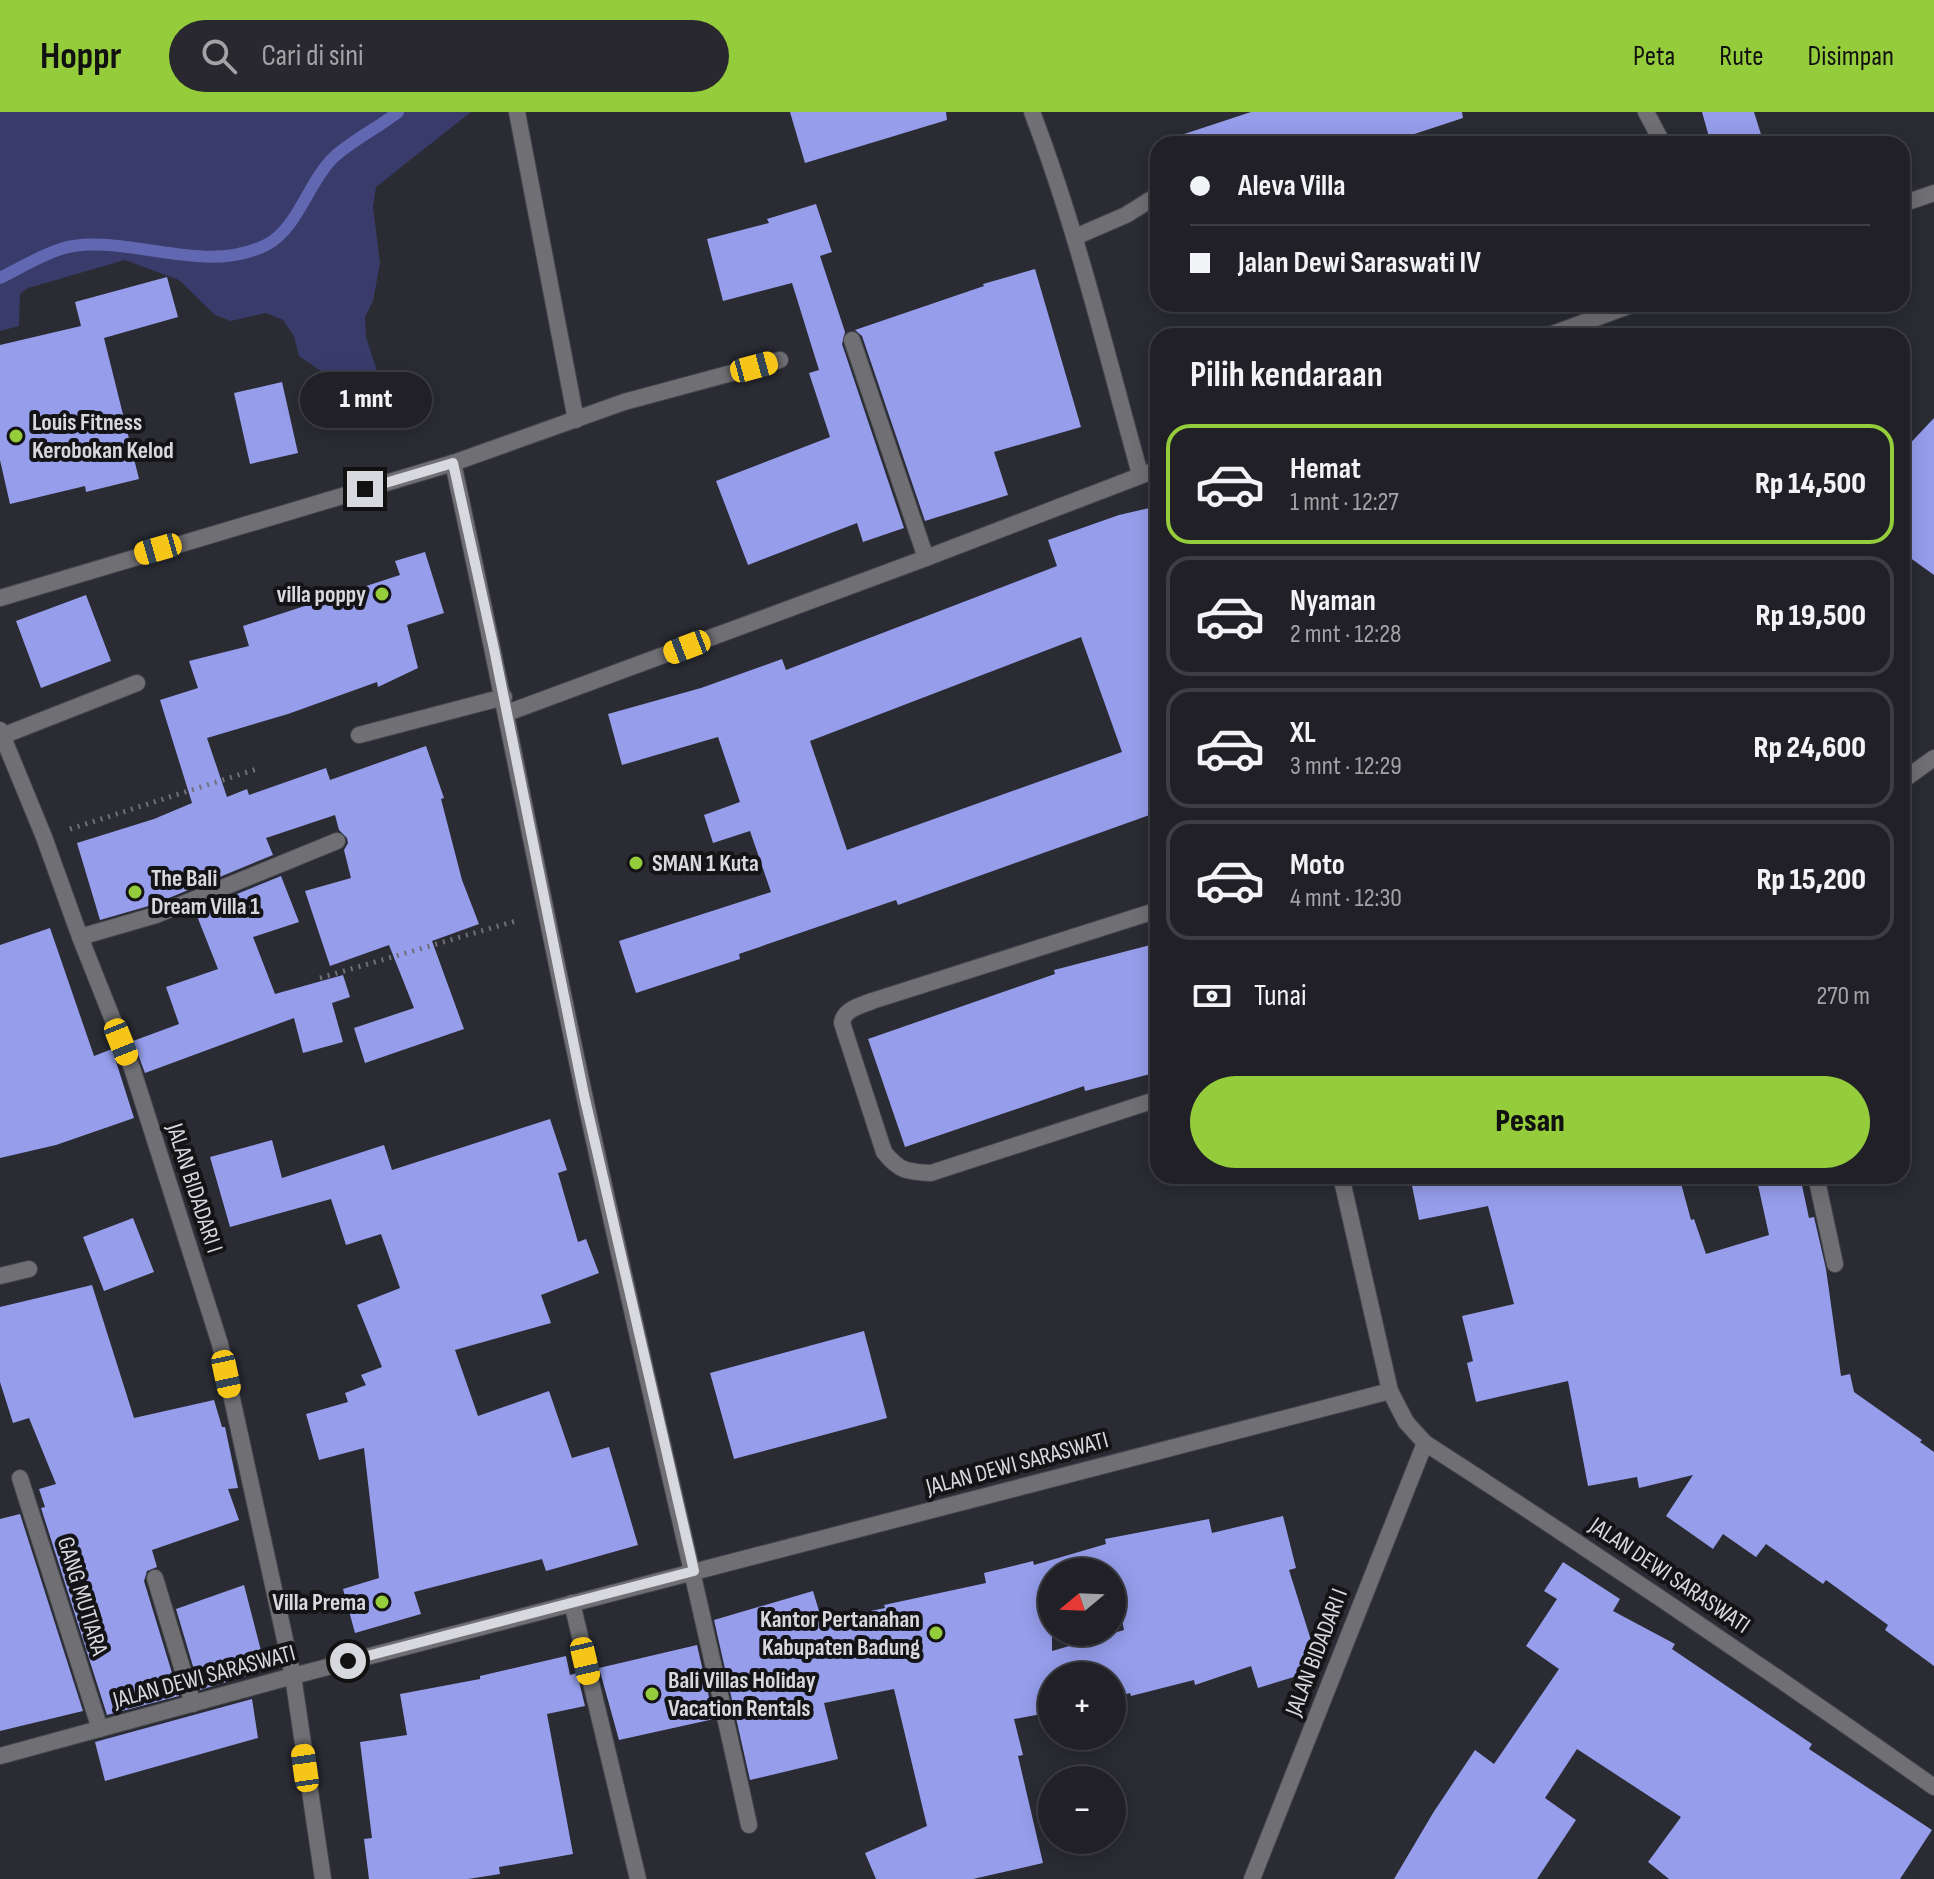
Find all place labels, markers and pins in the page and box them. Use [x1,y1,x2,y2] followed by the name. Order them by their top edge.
[32,408,174,465] place label: Louis Fitness Kerobokan Kelod
[7,427,25,445] marker: Louis Fitness Kerobokan Kelod
[276,580,366,609] place label: villa poppy
[373,585,391,603] marker: villa poppy
[652,849,759,878] place label: SMAN 1 Kuta
[627,854,645,872] marker: SMAN 1 Kuta
[151,864,260,921] place label: The Bali Dream Villa 1
[126,883,144,901] marker: The Bali Dream Villa 1
[272,1588,366,1617] place label: Villa Prema
[373,1593,391,1611] marker: Villa Prema
[760,1605,920,1662] place label: Kantor Pertanahan Kabupaten Badung
[927,1624,945,1642] marker: Kantor Pertanahan Kabupaten Badung
[668,1666,816,1723] place label: Bali Villas Holiday Vacation Rentals
[643,1685,661,1703] marker: Bali Villas Holiday Vacation Rentals

